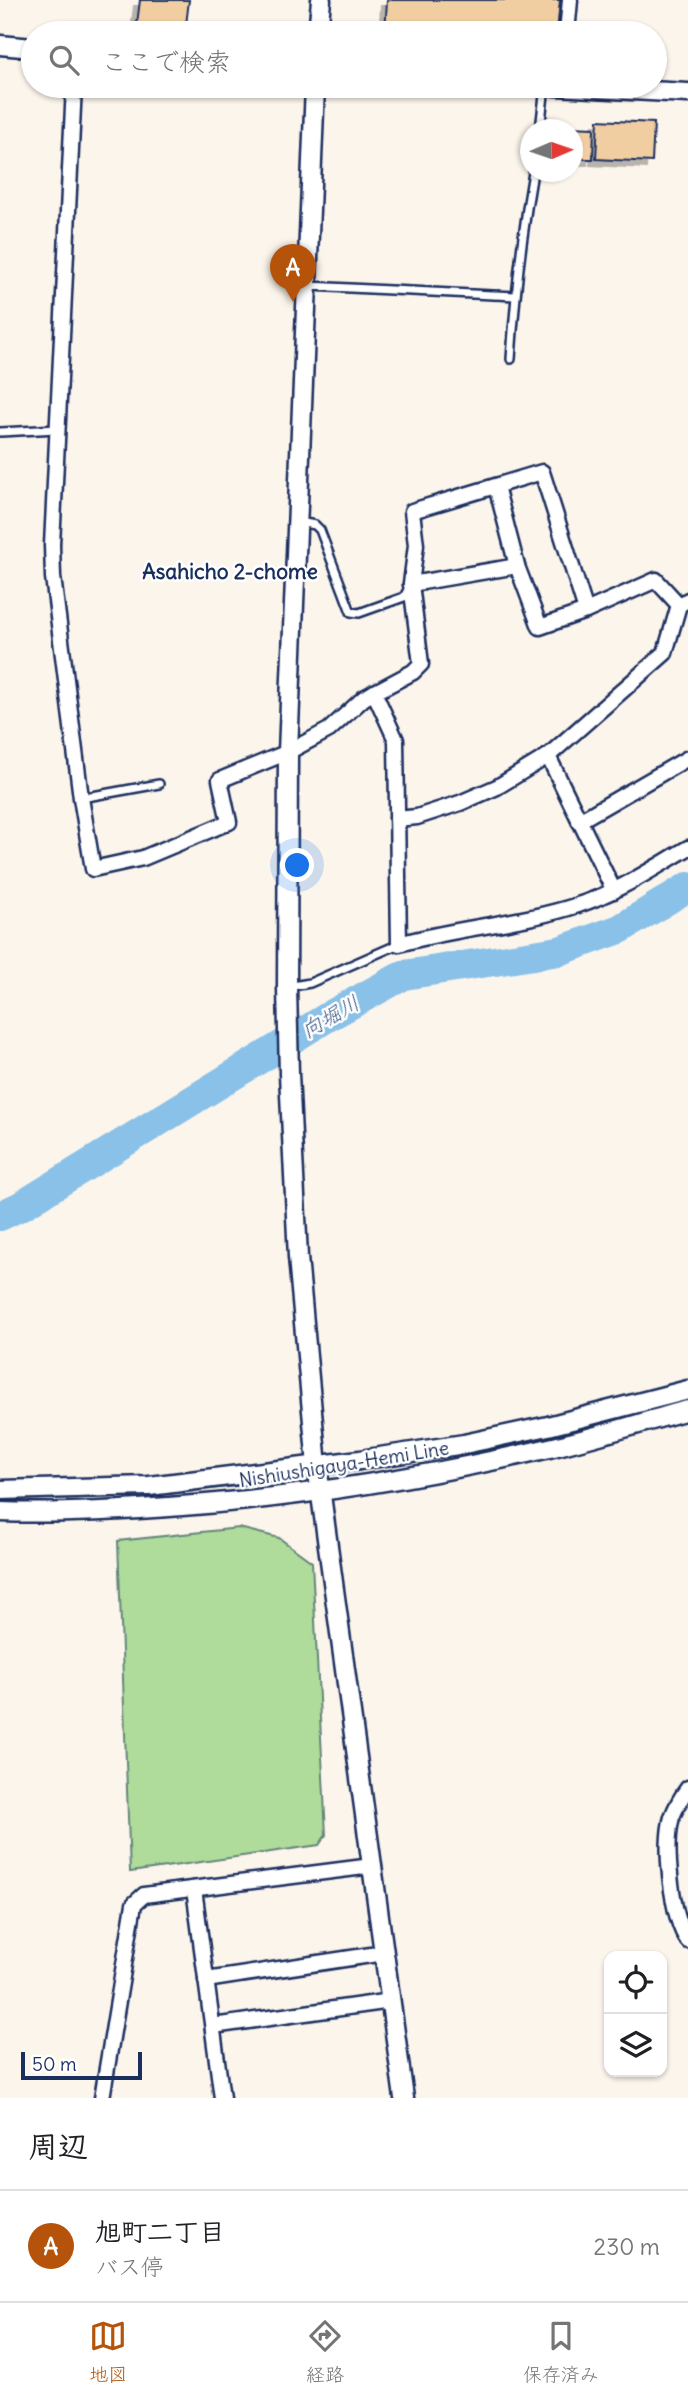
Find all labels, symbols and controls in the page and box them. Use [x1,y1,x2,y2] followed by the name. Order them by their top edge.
[21,21,667,98] search box
[45,41,83,79] icon: search
[101,45,231,78] text: ここで検索
[520,119,583,182] north arrow
[270,244,316,302] pin: A
[142,558,318,585] district label: Asahicho 2-chome
[280,848,314,882] your location
[296,989,364,1043] water label: 向堀川
[237,1436,451,1492] street label: Nishiushigaya-Hemi Line
[604,1951,667,2077] map controls
[604,1951,667,2014] button: locate
[604,2014,667,2077] button: layers
[21,2049,142,2081] scale bar
[32,2052,77,2076] text: 50 m
[28,2127,88,2165] text: 周辺
[95,2215,225,2248] text: 旭町二丁目
[44,2232,58,2261] text: A
[594,2232,660,2261] text: 230 m
[95,2252,164,2281] text: バス停
[89,2317,127,2386] tab: 地図
[306,2317,344,2386] tab: 経路
[523,2317,599,2386] tab: 保存済み

